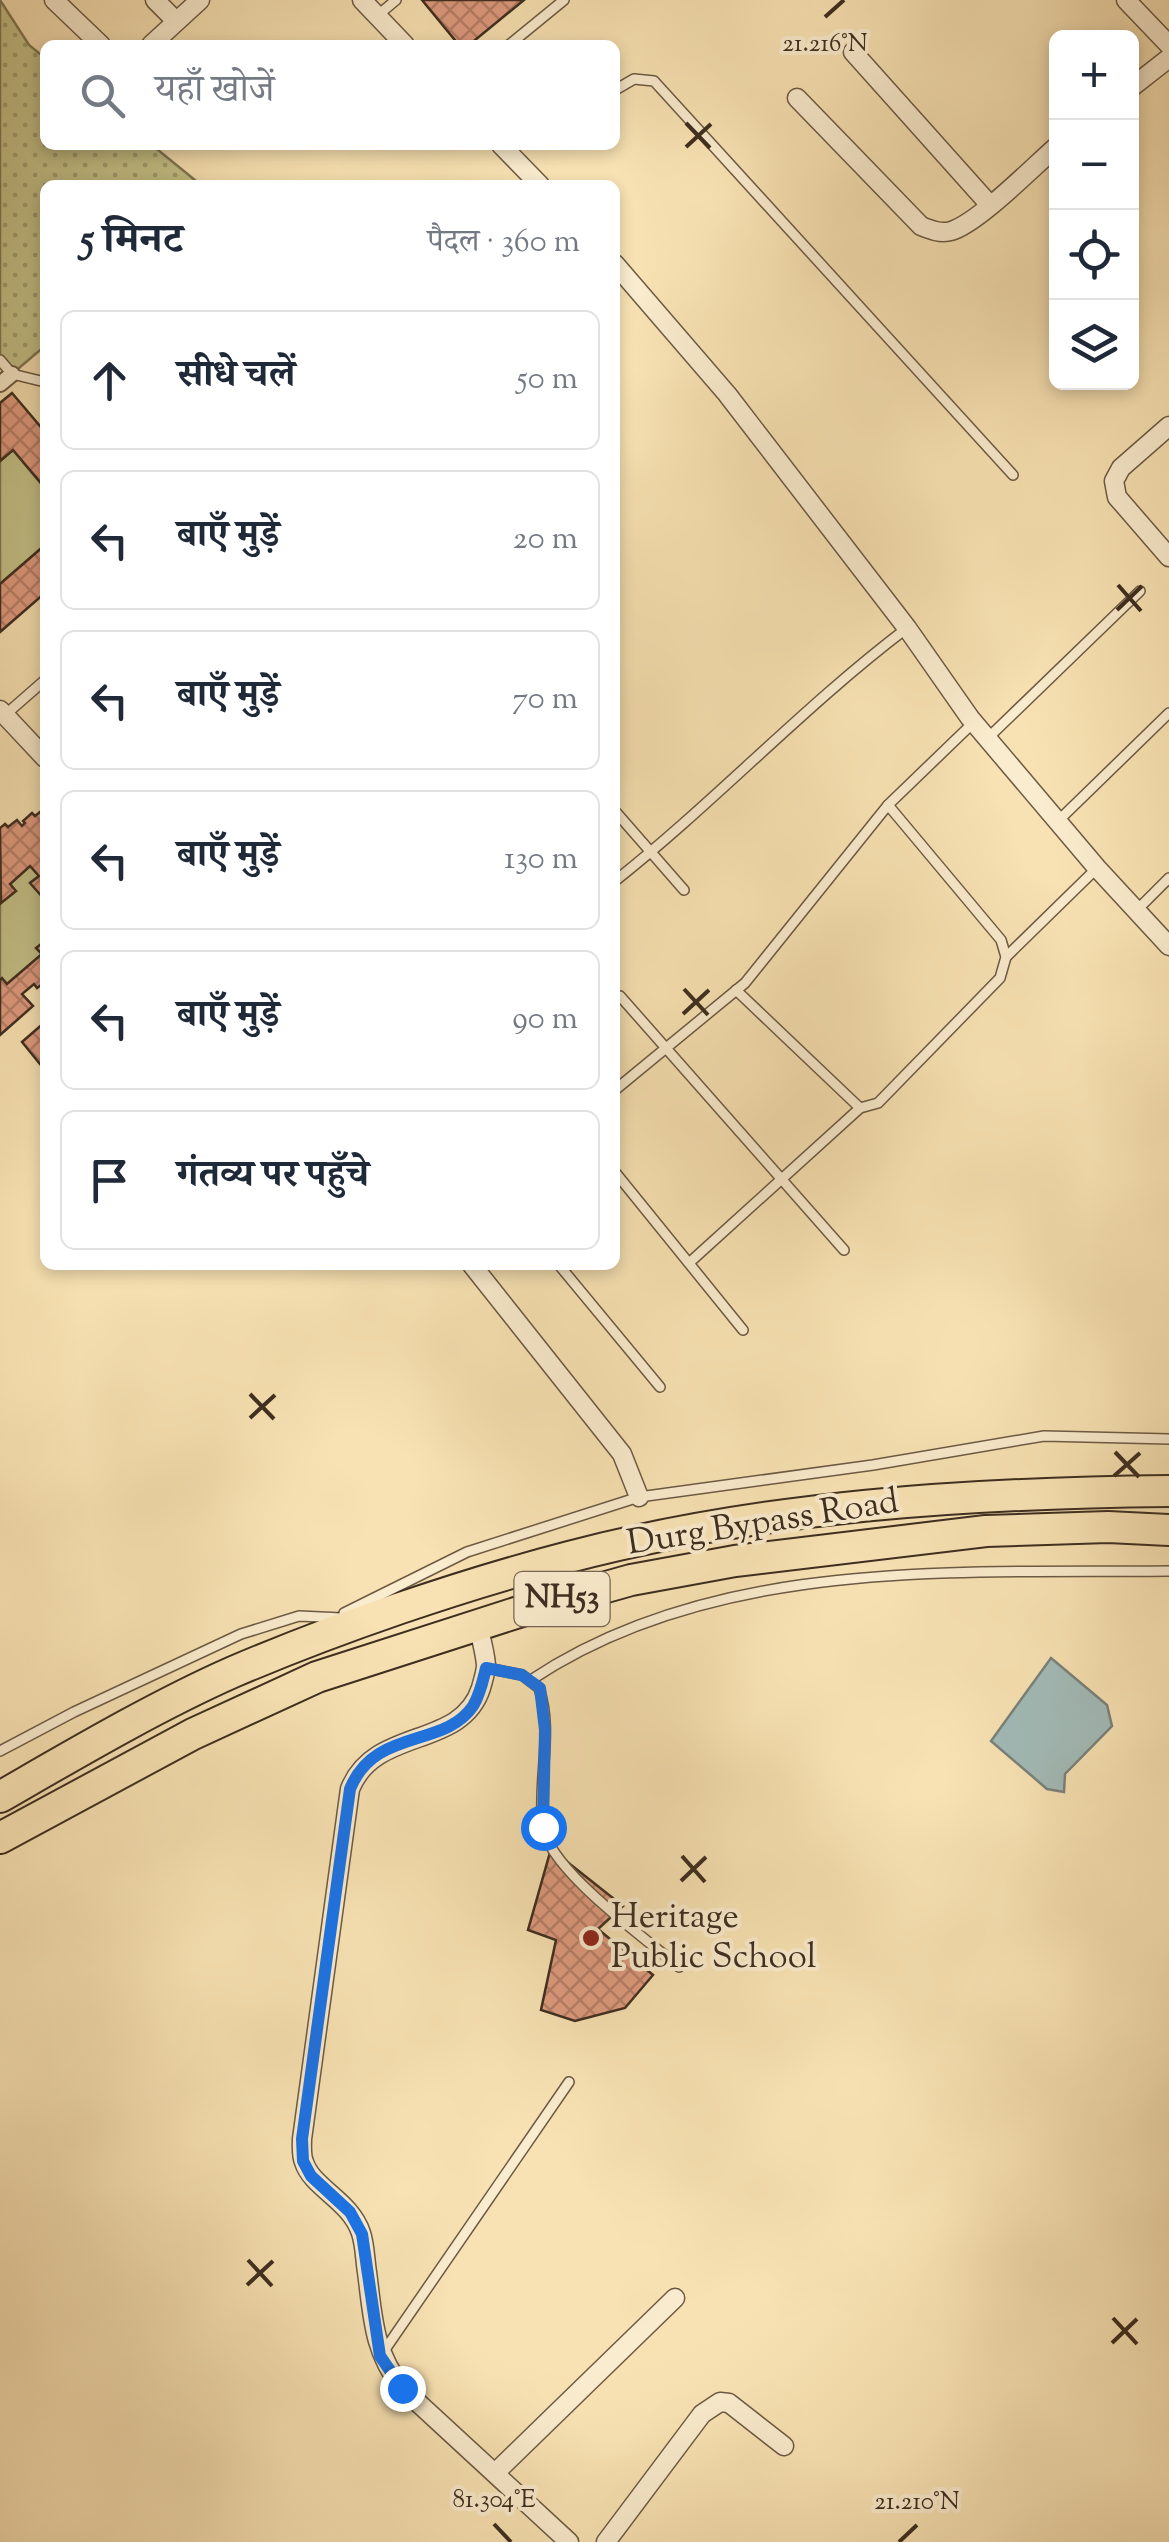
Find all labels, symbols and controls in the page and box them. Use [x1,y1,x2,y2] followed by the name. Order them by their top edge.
[782,27,868,63] text: 21.216°N
[1049,30,1139,390] map controls
[1049,30,1139,120] button: +
[40,40,620,150] search box
[155,65,274,119] text: यहाँ खोजें
[75,68,130,123] icon: search
[1049,120,1139,210] button: −
[1049,210,1139,300] button: locate
[80,212,183,272] text: 5 मिनट
[427,220,580,266] text: पैदल · 360 m
[1049,300,1139,390] button: layers
[177,350,295,404] text: सीधे चलें
[82,353,137,408] icon: ahead
[517,357,578,403] text: 50 m
[177,510,279,564] text: बाएँ मुड़ें
[82,513,137,568] icon: left
[513,517,578,563] text: 20 m
[177,670,279,724] text: बाएँ मुड़ें
[82,673,137,728] icon: left
[512,677,578,723] text: 70 m
[177,830,279,884] text: बाएँ मुड़ें
[82,833,137,888] icon: left
[504,837,578,883] text: 130 m
[177,990,279,1044] text: बाएँ मुड़ें
[82,993,137,1048] icon: left
[512,997,578,1043] text: 90 m
[177,1150,369,1204] text: गंतव्य पर पहुँचे
[82,1153,137,1208] icon: arrive
[624,1477,903,1571] street label: Durg Bypass Road
[514,1572,610,1626] road number: NH53
[521,1805,567,1851] route start
[611,1893,817,1984] place label: Heritage Public School
[580,1927,602,1949] marker: Heritage Public School
[380,2366,426,2412] route end
[452,2483,536,2519] text: 81.304°E
[874,2485,960,2521] text: 21.210°N

